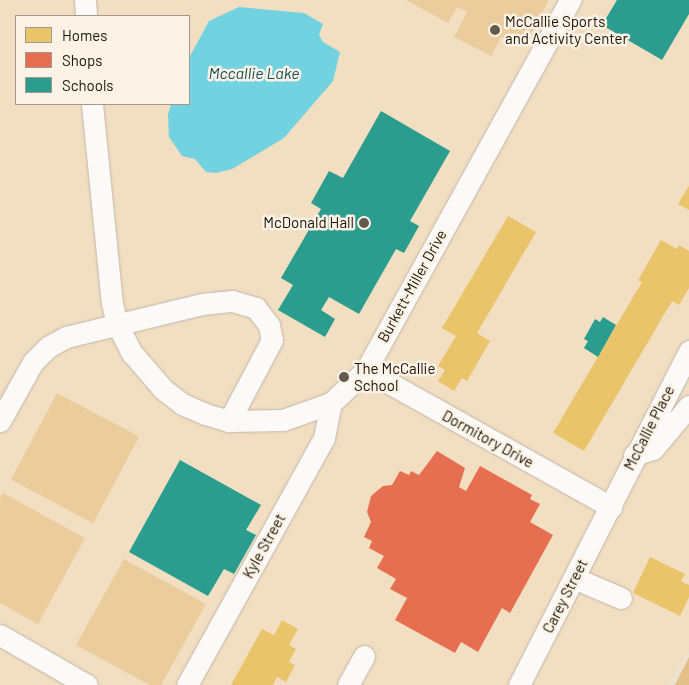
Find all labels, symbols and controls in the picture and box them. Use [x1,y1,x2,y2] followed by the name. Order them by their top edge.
[505,12,628,47] place label: McCallie Sports and Activity Center
[15,15,190,105] legend
[489,24,501,36] marker: McCallie Sports and Activity Center
[62,26,107,44] text: Homes
[62,51,102,69] text: Shops
[208,63,300,83] water label: Mccallie Lake
[62,76,114,94] text: Schools
[263,214,354,232] place label: McDonald Hall
[358,217,370,229] marker: McDonald Hall
[374,227,450,345] street label: Burkett-Miller Drive
[354,359,435,394] place label: The McCallie School
[338,371,350,383] marker: The McCallie School
[620,383,678,473] street label: McCallie Place
[439,406,537,472] street label: Dormitory Drive
[239,511,289,581] street label: Kyle Street
[539,556,591,636] street label: Carey Street

